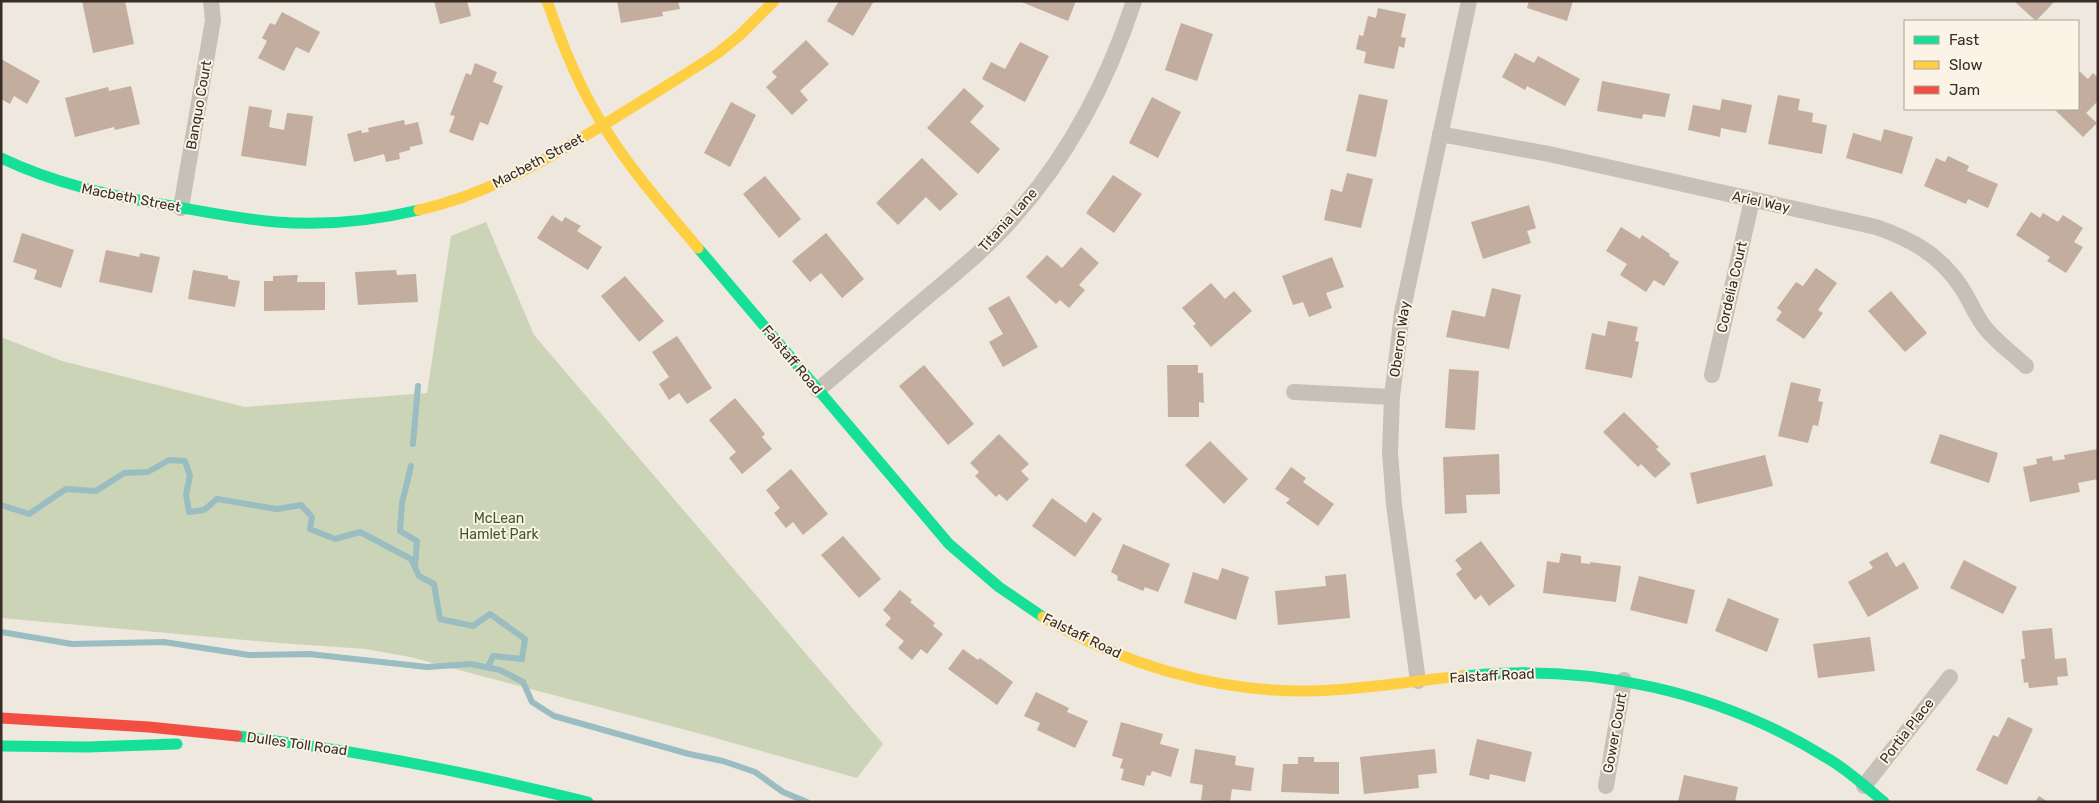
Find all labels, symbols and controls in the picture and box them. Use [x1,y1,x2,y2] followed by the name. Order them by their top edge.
[1904,20,2079,110] legend
[1949,31,1979,49] text: Fast
[1949,56,1982,74] text: Slow
[183,59,215,151] street label: Banquo Court
[1949,81,1980,99] text: Jam
[490,130,587,192] street label: Macbeth Street
[80,180,183,216] street label: Macbeth Street
[975,185,1041,255] street label: Titania Lane
[1731,188,1792,216] street label: Ariel Way
[1713,239,1751,334] street label: Cordelia Court
[1386,300,1414,378] street label: Oberon Way
[758,322,826,398] street label: Falstaff Road
[459,510,539,543] park label: McLean Hamlet Park
[1040,610,1124,662] street label: Falstaff Road
[1449,665,1535,687] street label: Falstaff Road
[1600,691,1631,774] street label: Gower Court
[1876,695,1938,767] street label: Portia Place
[246,729,348,759] street label: Dulles Toll Road

